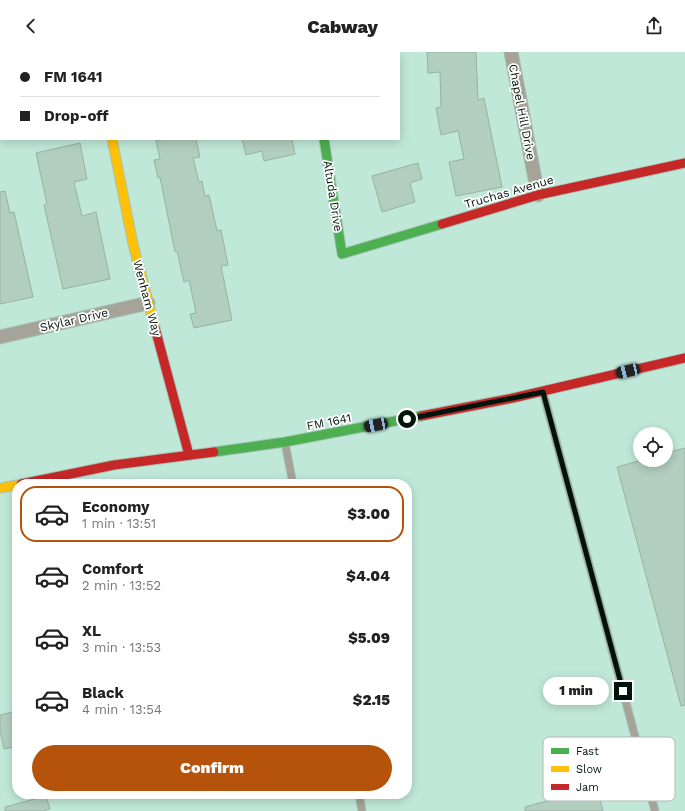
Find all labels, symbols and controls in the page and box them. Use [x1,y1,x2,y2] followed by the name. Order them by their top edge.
[20,15,42,37] icon: back
[643,15,665,37] icon: share
[307,16,378,37] text: Cabway
[506,63,538,161] street label: Chapel Hill Drive
[44,68,103,86] text: FM 1641
[44,107,109,125] text: Drop-off
[320,159,346,233] street label: Altuda Drive
[463,173,555,211] street label: Truchas Avenue
[130,258,164,339] street label: Wenham Way
[38,305,110,335] street label: Skylar Drive
[615,362,641,380] car
[398,410,416,428] route start
[305,411,353,433] street label: FM 1641
[363,417,389,433] car
[633,427,673,467] map controls
[633,427,673,467] button: locate
[34,496,70,532] icon: car
[82,498,149,516] text: Economy
[347,505,390,523] text: $3.00
[82,516,156,531] text: 1 min · 13:51
[34,558,70,594] icon: car
[82,560,143,578] text: Comfort
[346,567,390,585] text: $4.04
[82,578,161,593] text: 2 min · 13:52
[34,620,70,656] icon: car
[82,622,101,640] text: XL
[348,629,390,647] text: $5.09
[82,640,161,655] text: 3 min · 13:53
[543,677,609,705] callout: 1 min
[34,682,70,718] icon: car
[614,682,632,700] route end
[559,683,593,698] text: 1 min
[82,684,124,702] text: Black
[353,691,390,709] text: $2.15
[82,702,162,717] text: 4 min · 13:54
[543,737,675,801] legend
[32,745,392,791] button: Confirm
[576,745,599,758] text: Fast
[576,763,602,776] text: Slow
[576,781,599,794] text: Jam

